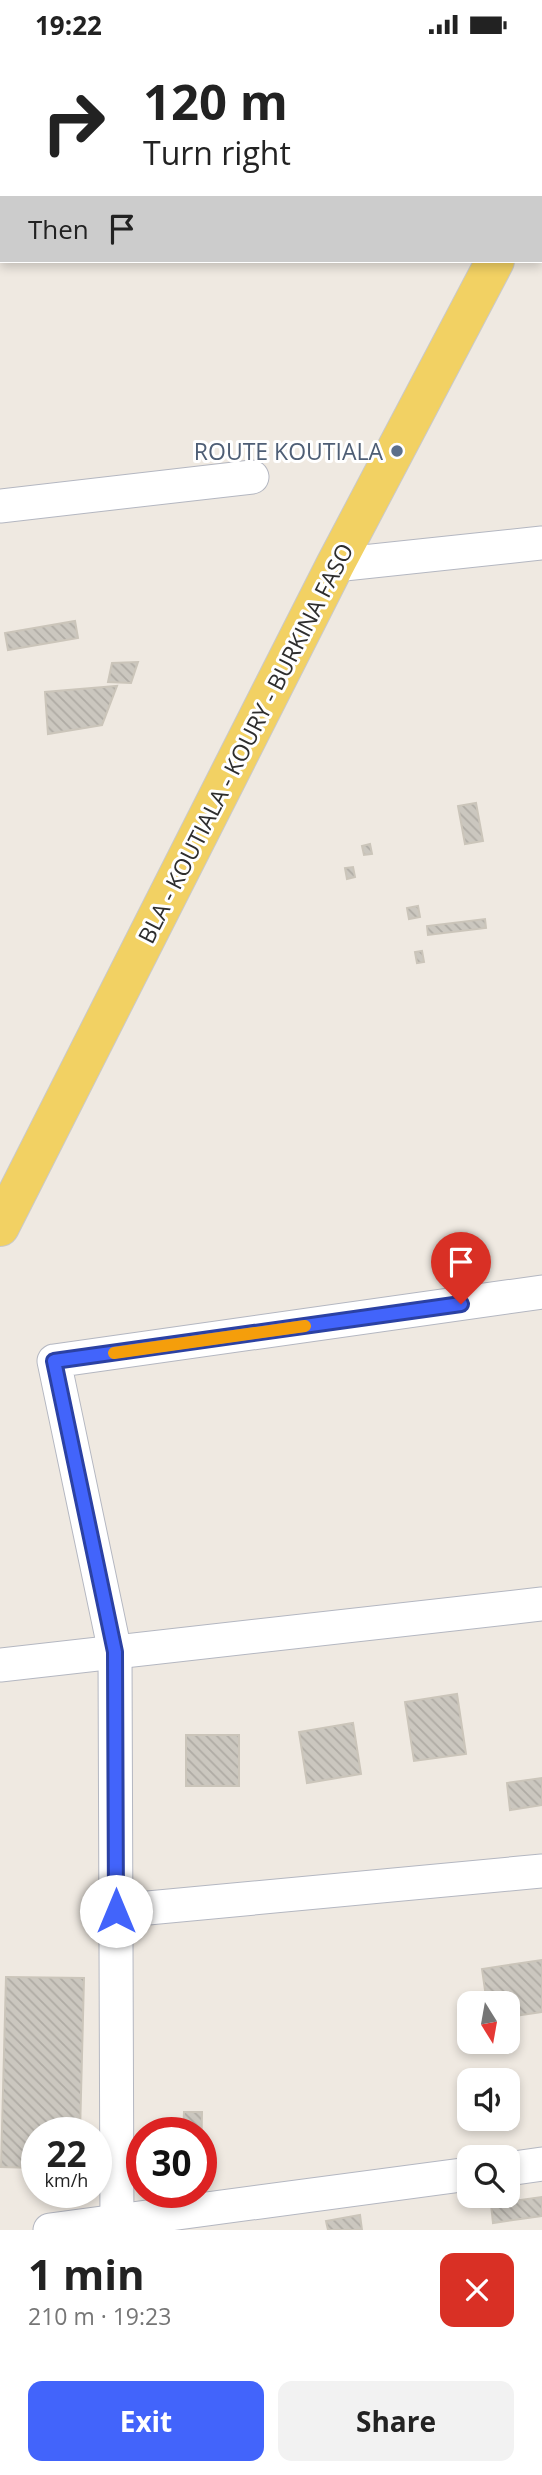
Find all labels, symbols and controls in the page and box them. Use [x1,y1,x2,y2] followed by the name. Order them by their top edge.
[35,7,102,43] text: 19:22
[143,68,288,134] text: 120 m
[28,77,119,168] icon: right
[143,131,291,174] text: Turn right
[103,210,141,248] icon: arrive
[28,211,89,247] text: Then
[194,435,383,467] place label: ROUTE KOUTIALA
[389,443,405,459] marker: ROUTE KOUTIALA
[130,537,360,949] street label: BLA - KOUTIALA - KOURY - BURKINA FASO
[431,1232,491,1304] pin
[442,1243,480,1281] icon: arrive
[79,1874,153,1948] position arrow
[457,1991,520,2055] north arrow
[457,1991,520,2208] map controls
[457,2068,520,2131] button: sound
[126,2117,217,2208] speed limit sign: 30
[46,2130,87,2177] text: 22
[457,2145,520,2208] button: search
[45,2168,88,2192] text: km/h
[28,2245,145,2302] text: 1 min
[440,2253,514,2327] button: close
[28,2300,171,2332] text: 210 m · 19:23
[28,2381,264,2461] button: Exit
[278,2381,514,2461] button: Share

